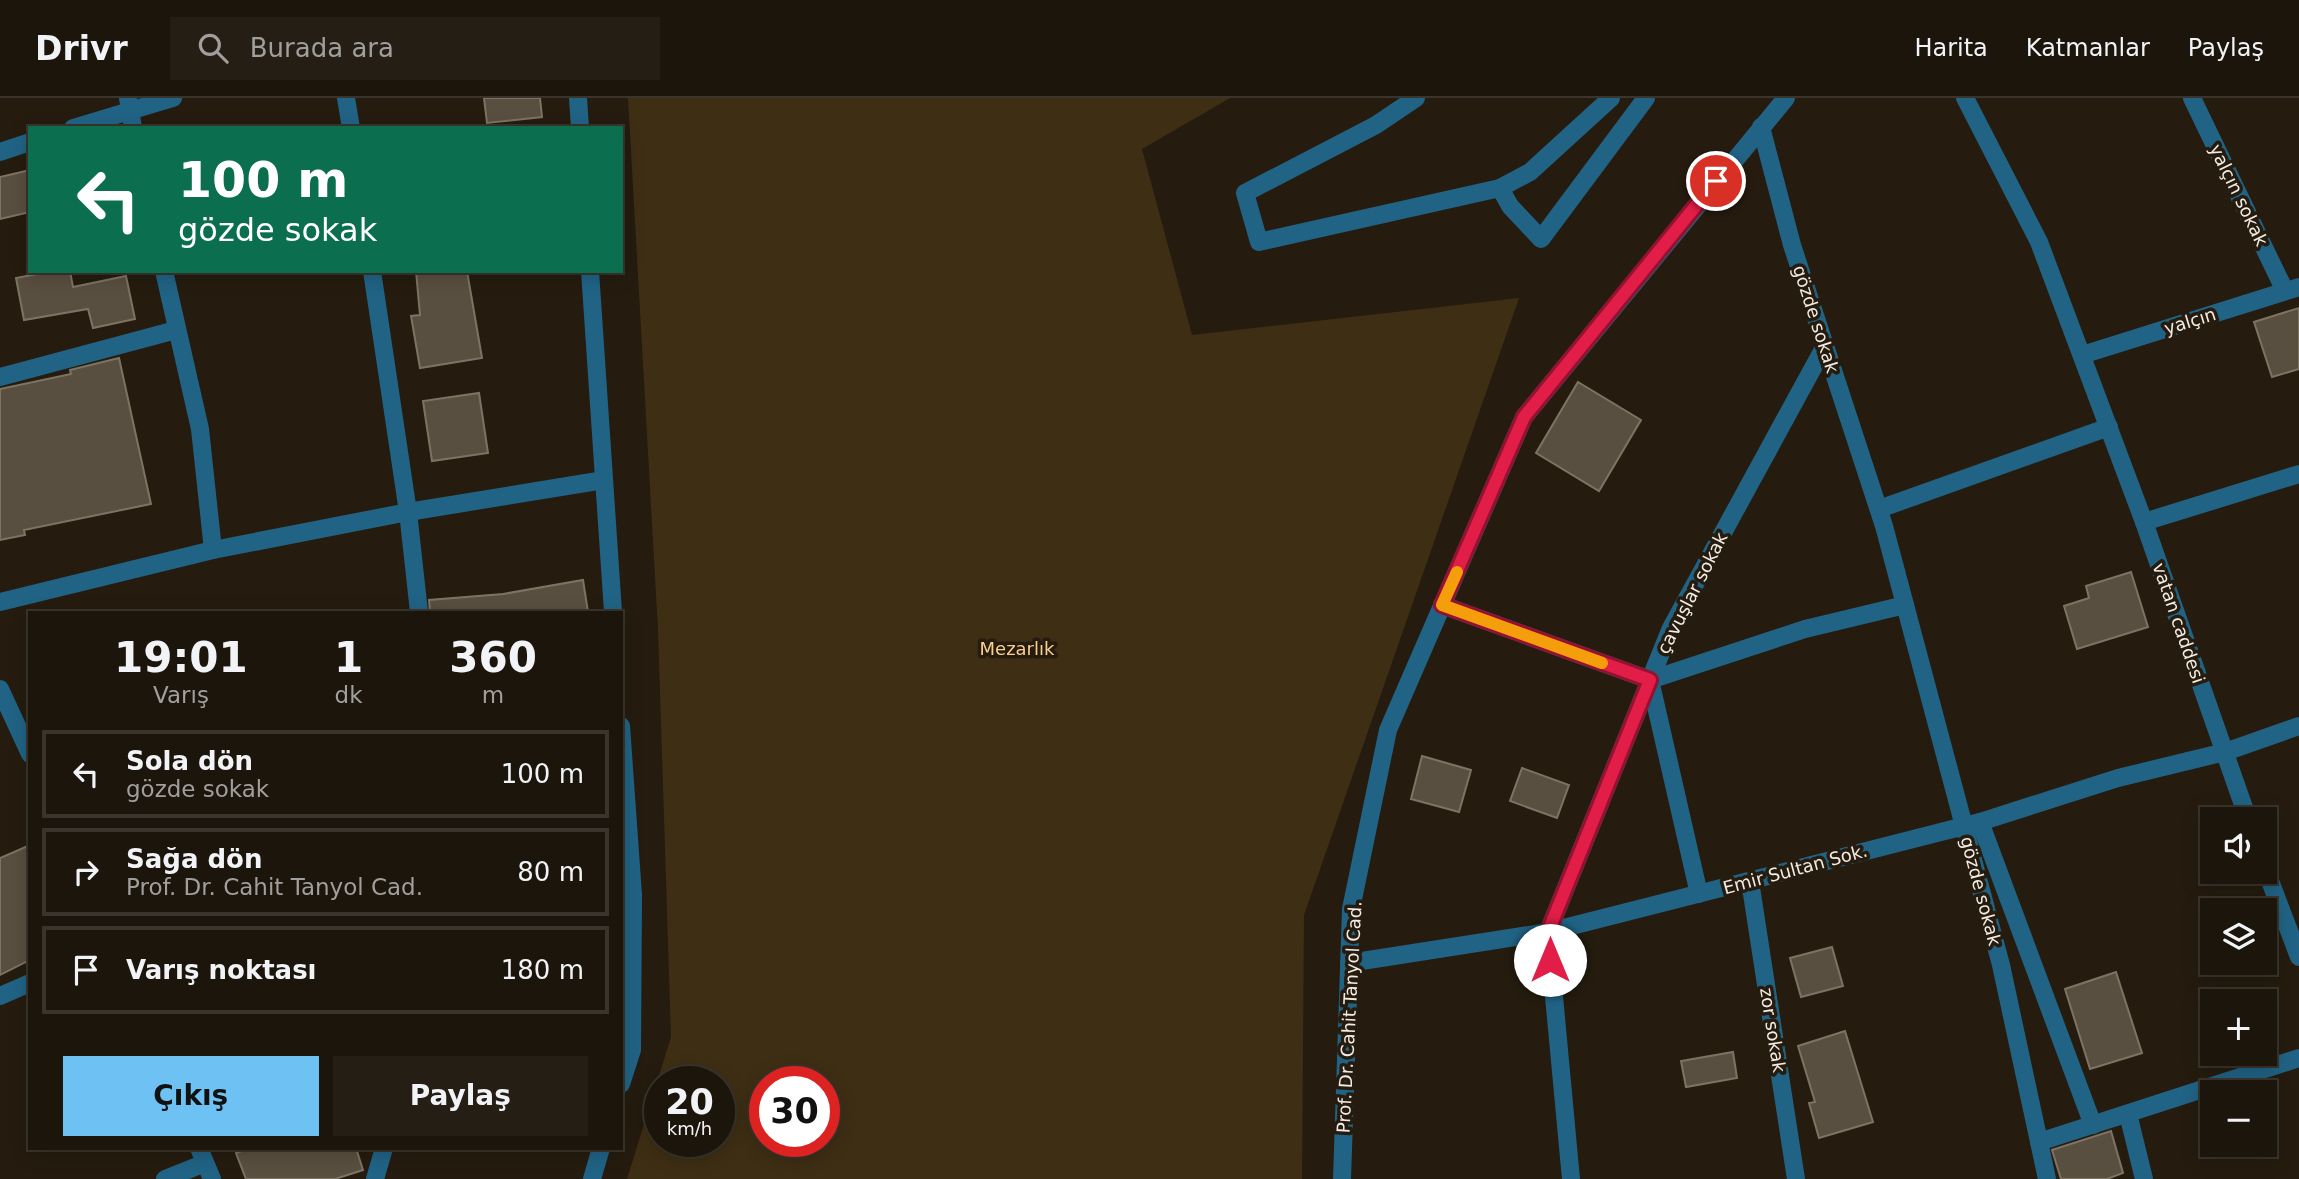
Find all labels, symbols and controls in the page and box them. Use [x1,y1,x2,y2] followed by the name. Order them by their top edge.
[170,17,660,80] search box
[35,29,128,68] text: Drivr
[194,29,232,67] icon: search
[250,33,394,63] text: Burada ara
[1914,34,1988,62] text: Harita
[2026,34,2150,62] text: Katmanlar
[2188,34,2264,62] text: Paylaş
[2205,141,2273,250] street label: yalçın sokak
[1686,151,1746,211] pin
[178,152,348,209] text: 100 m
[63,154,154,245] icon: left
[1697,162,1735,200] icon: arrive
[178,211,377,249] text: gözde sokak
[1789,262,1843,376] street label: gözde sokak
[2162,303,2218,339] street label: yalçın
[1652,528,1732,657] street label: çavuşlar sokak
[2149,560,2209,686] street label: vatan caddesi
[114,633,248,682] text: 19:01
[334,633,363,682] text: 1
[449,633,537,682] text: 360
[980,638,1055,659] park label: Mezarlık
[153,682,209,708] text: Varış
[335,682,362,708] text: dk
[482,682,504,708] text: m
[126,746,253,776] text: Sola dön
[67,755,105,793] icon: left
[501,759,584,789] text: 100 m
[126,776,269,802] text: gözde sokak
[2200,807,2277,1157] map controls
[2200,807,2277,884] button: sound
[1956,834,2006,948] street label: gözde sokak
[1720,840,1870,898] street label: Emir Sultan Sok.
[126,844,262,874] text: Sağa dön
[67,853,105,891] icon: right
[517,857,584,887] text: 80 m
[126,874,423,900] text: Prof. Dr. Cahit Tanyol Cad.
[2200,898,2277,975] button: layers
[1332,900,1366,1134] street label: Prof. Dr. Cahit Tanyol Cad.
[1513,923,1587,997] position arrow
[67,951,105,989] icon: arrive
[126,955,317,985] text: Varış noktası
[501,955,584,985] text: 180 m
[1756,986,1790,1074] street label: zor sokak
[2200,989,2277,1066] button: +
[63,1056,319,1136] button: Çıkış
[333,1056,588,1136] button: Paylaş
[749,1066,840,1157] speed limit sign: 30
[2200,1080,2277,1157] button: −
[665,1082,714,1122] text: 20
[667,1118,712,1139] text: km/h

